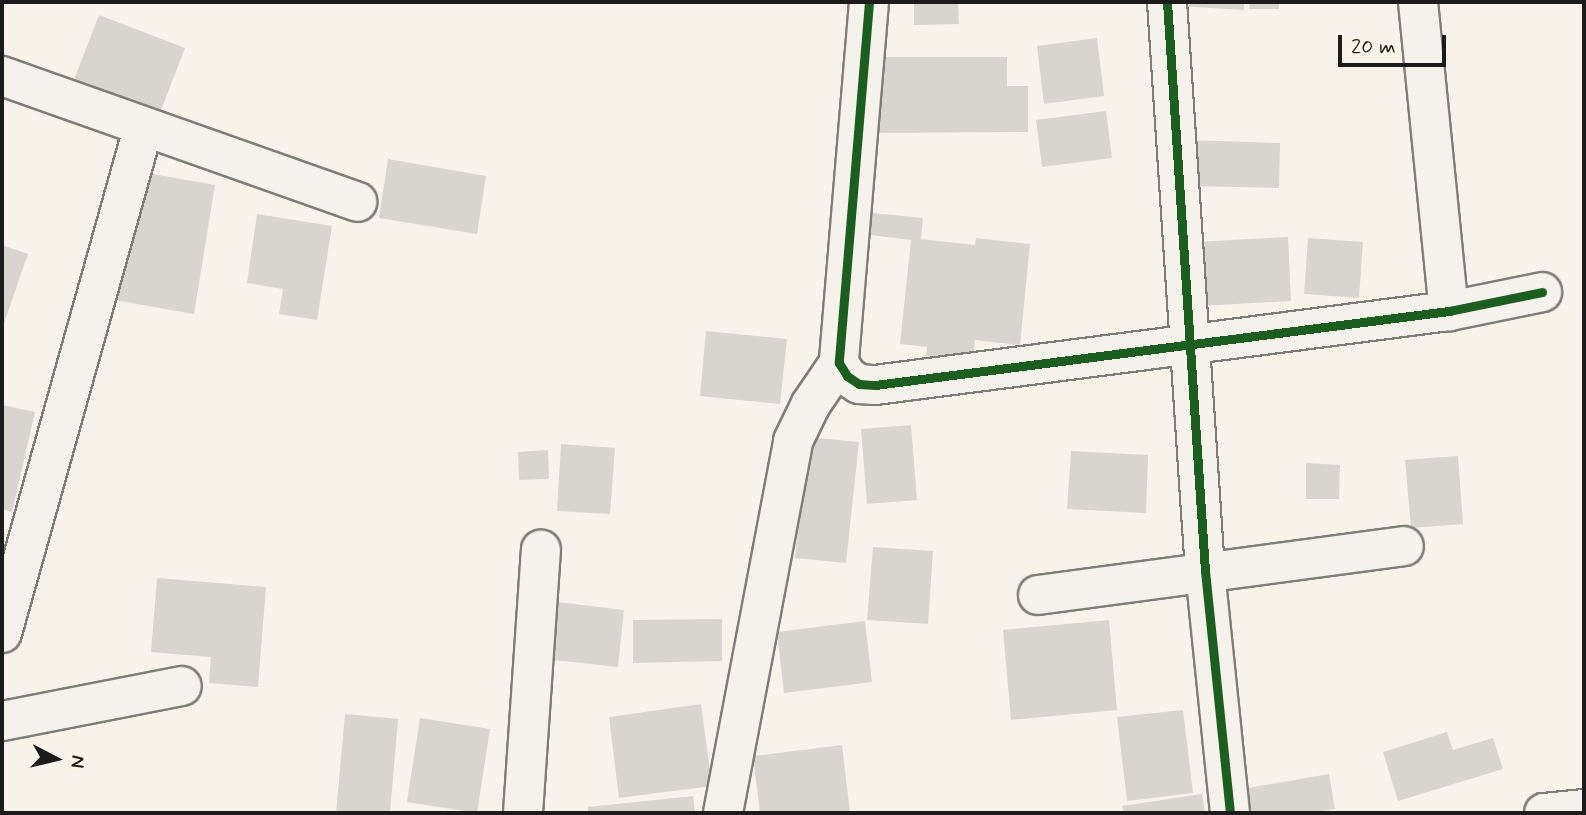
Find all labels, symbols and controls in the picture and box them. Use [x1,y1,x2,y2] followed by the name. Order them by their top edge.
[1341,21,1450,65] scale bar
[1351,33,1396,61] text: 20 m
[21,724,91,794] north arrow
[64,754,91,769] text: N

